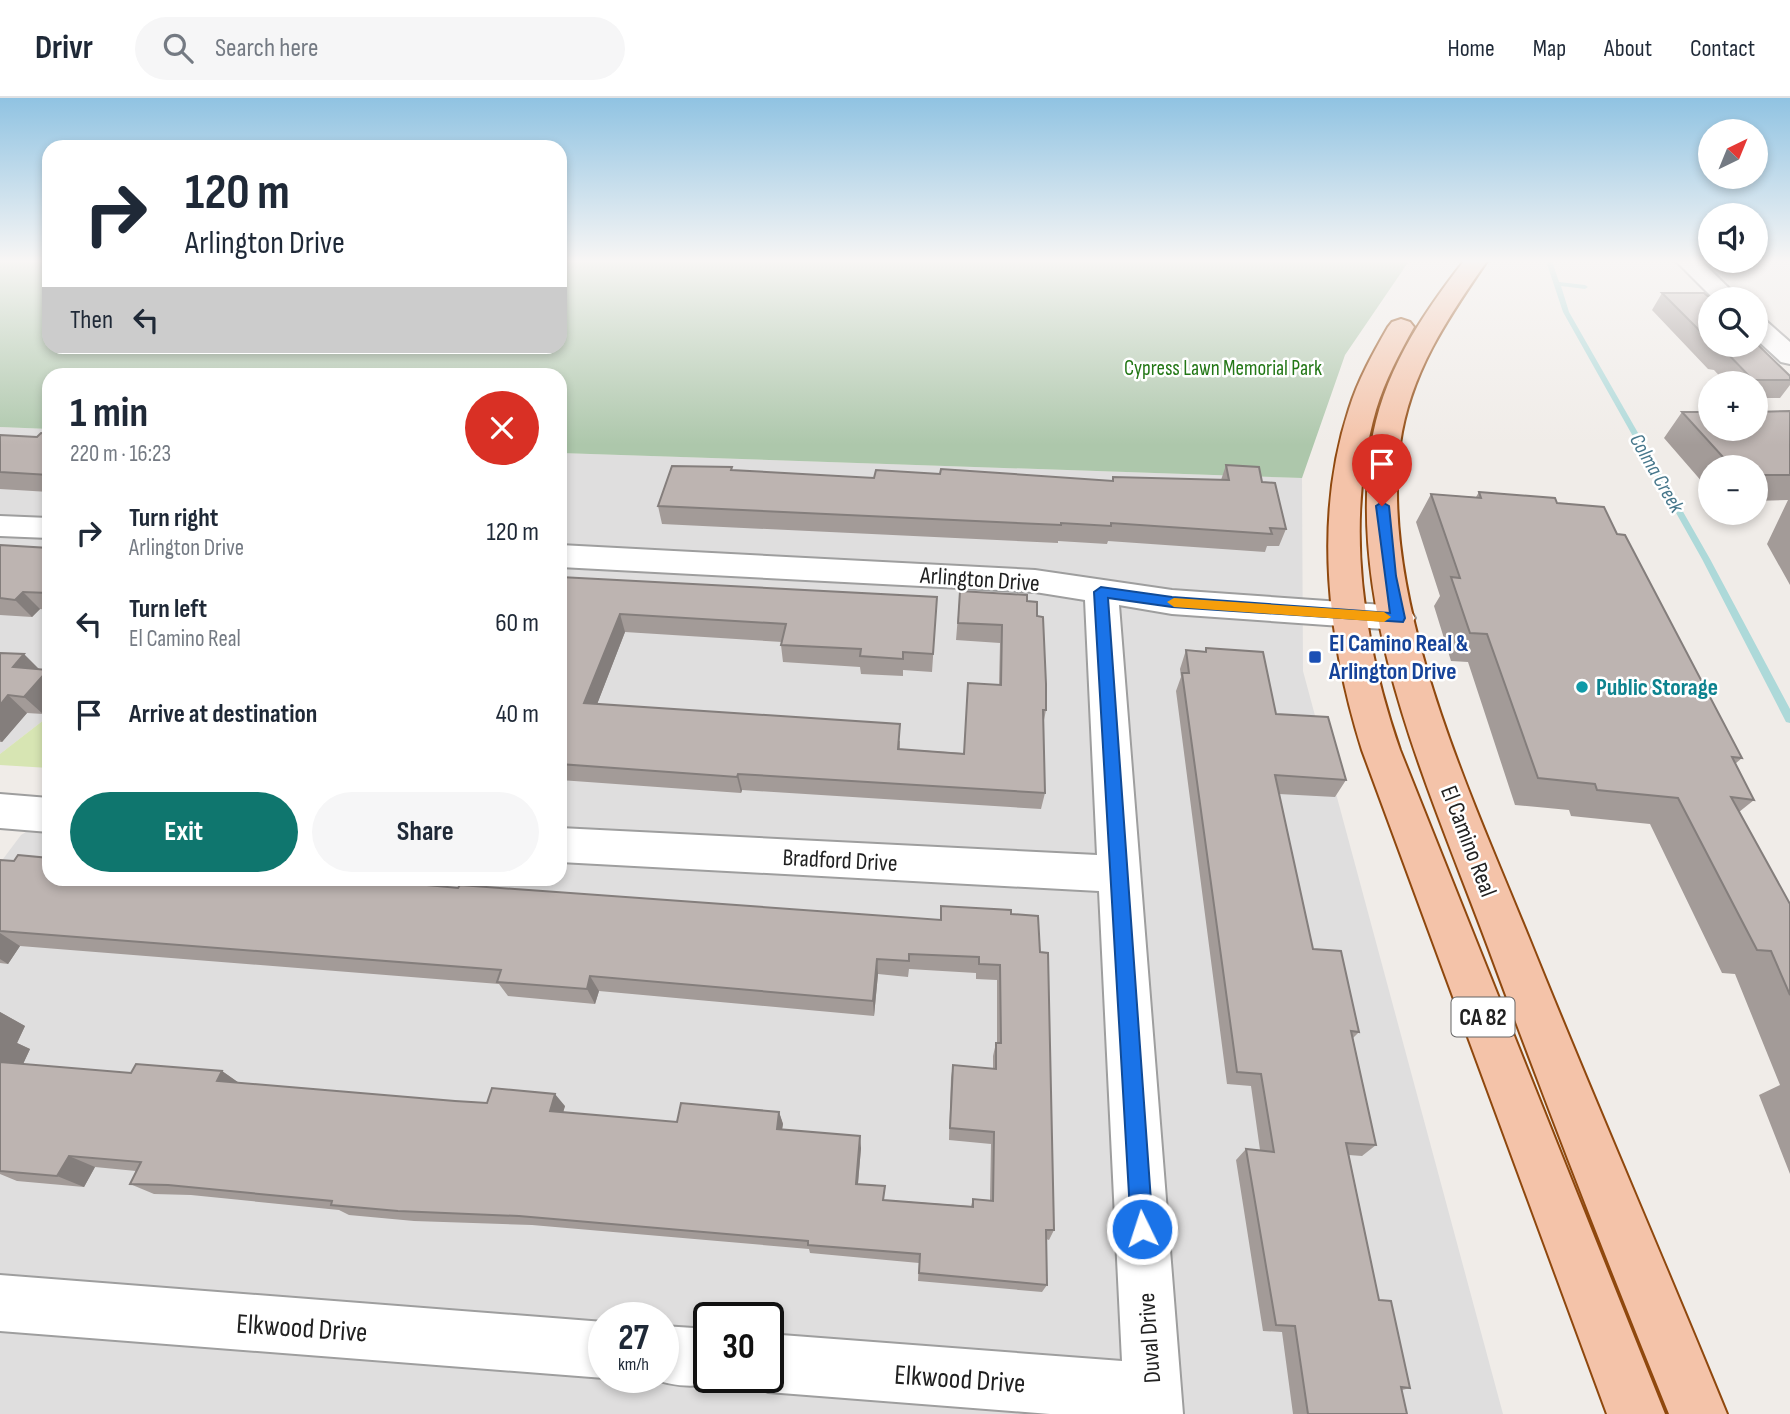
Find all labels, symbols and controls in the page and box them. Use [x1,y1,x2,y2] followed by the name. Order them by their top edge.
[135,17,625,80] search box
[35,28,93,68] text: Drivr
[159,29,197,67] icon: search
[215,33,318,64] text: Search here
[1447,34,1495,63] text: Home
[1533,34,1566,63] text: Map
[1604,34,1652,63] text: About
[1690,34,1755,63] text: Contact
[1698,119,1768,189] north arrow
[1698,119,1768,525] map controls
[185,164,290,223] text: 120 m
[70,168,161,259] icon: right
[1698,203,1768,273] button: sound
[185,224,345,263] text: Arlington Drive
[1698,287,1768,357] button: search
[127,301,165,339] icon: left
[70,305,113,336] text: Then
[1124,356,1322,381] park label: Cypress Lawn Memorial Park
[1698,371,1768,441] button: +
[70,388,148,439] text: 1 min
[465,391,539,465] button: close
[1624,429,1690,518] water label: Colma Creek
[1352,434,1412,506] pin
[70,440,171,468] text: 220 m · 16:23
[1363,445,1401,483] icon: arrive
[1698,455,1768,525] button: −
[129,503,218,534] text: Turn right
[70,514,108,552] icon: right
[486,517,539,548] text: 120 m
[129,534,244,562] text: Arlington Drive
[918,561,1041,598] street label: Arlington Drive
[129,594,207,625] text: Turn left
[70,605,108,643] icon: left
[495,608,539,639] text: 60 m
[129,625,241,653] text: El Camino Real
[1328,629,1469,686] place label: El Camino Real & Arlington Drive
[1307,649,1323,665] marker: El Camino Real & Arlington Drive
[1596,673,1718,702] place label: Public Storage
[1574,679,1590,695] marker: Public Storage
[70,696,108,734] icon: arrive
[129,699,317,730] text: Arrive at destination
[496,699,539,730] text: 40 m
[1434,781,1503,901] street label: El Camino Real
[70,792,298,872] button: Exit
[312,792,539,872] button: Share
[782,843,898,878] street label: Bradford Drive
[1452,998,1514,1036] road number: CA 82
[1105,1192,1179,1266] position arrow
[1132,1292,1167,1384] street label: Duval Drive
[693,1302,784,1393] speed limit sign: 30
[235,1307,369,1350] street label: Elkwood Drive
[618,1317,649,1360] text: 27
[618,1354,649,1375] text: km/h
[893,1358,1027,1401] street label: Elkwood Drive

